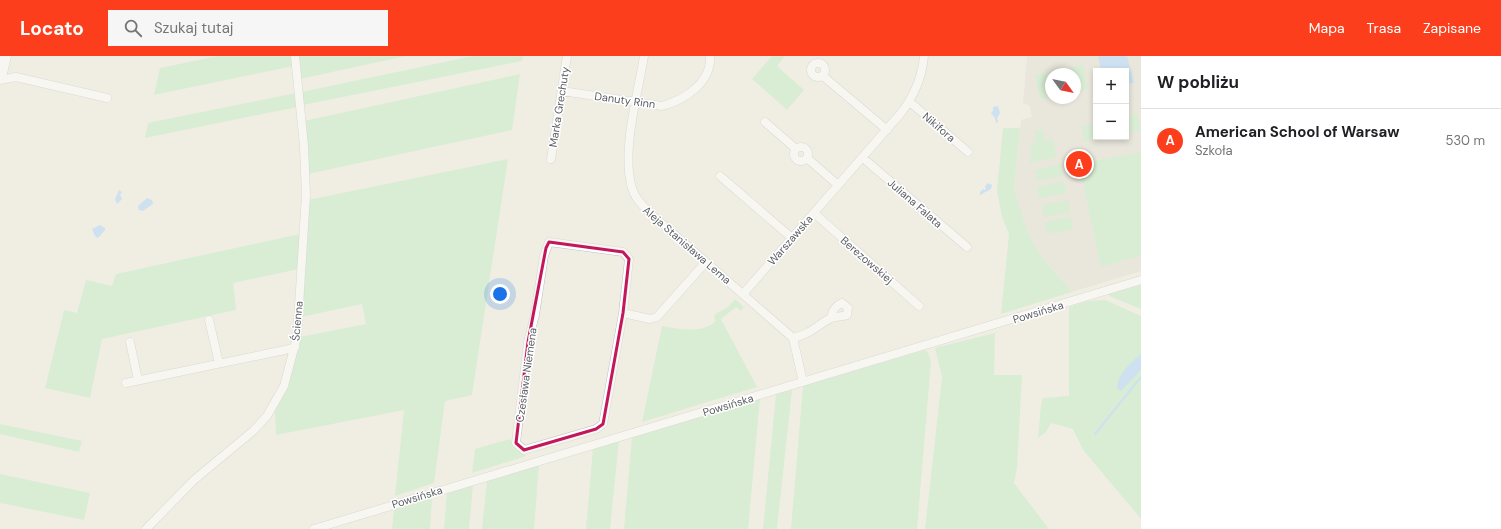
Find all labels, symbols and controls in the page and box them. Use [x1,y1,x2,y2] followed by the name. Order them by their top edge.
[108,10,388,46] search box
[20,16,84,41] text: Locato
[122,17,144,39] icon: search
[154,18,234,38] text: Szukaj tutaj
[1309,19,1345,37] text: Mapa
[1367,19,1401,37] text: Trasa
[1423,19,1481,37] text: Zapisane
[546,66,572,148] street label: Marka Grechuty
[1045,68,1081,104] north arrow
[1093,68,1129,140] map controls
[1093,68,1129,104] button: +
[1157,71,1239,93] text: W pobliżu
[594,89,656,111] street label: Danuty Rinn
[1093,104,1129,140] button: −
[920,109,958,145] street label: Nikifora
[1195,122,1400,142] text: American School of Warsaw
[1165,132,1175,149] text: A
[1445,132,1485,149] text: 530 m
[1195,142,1233,159] text: Szkoła
[1066,149,1092,179] pin: A
[885,175,945,231] street label: Juliana Falata
[640,203,734,287] street label: Aleja Stanisława Lema
[764,212,816,268] street label: Warszawska
[838,233,896,287] street label: Berezowskiej
[490,284,510,304] your location
[1011,298,1065,326] street label: Powsińska
[288,300,306,342] street label: Ścienna
[512,327,540,423] street label: Czesława Niemena
[701,391,755,419] street label: Powsińska
[390,483,444,511] street label: Powsińska

